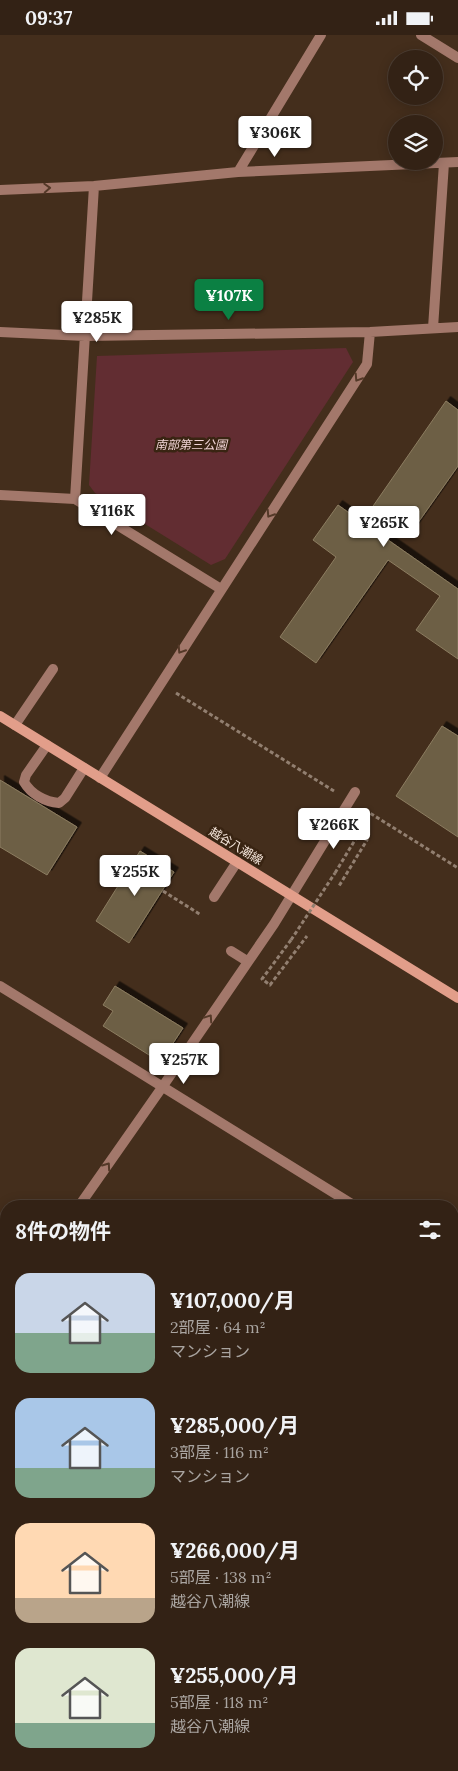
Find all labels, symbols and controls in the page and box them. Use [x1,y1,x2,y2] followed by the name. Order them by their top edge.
[25,6,72,30] text: 09:37
[388,50,443,170] map controls
[388,50,443,105] button: locate
[240,115,310,158] pin: ¥306K
[388,115,443,170] button: layers
[249,122,301,142] text: ¥306K
[43,182,51,193] one-way arrow
[194,279,264,321] pin: ¥107K
[205,285,253,305] text: ¥107K
[62,301,132,343] pin: ¥285K
[72,307,122,327] text: ¥285K
[355,372,364,381] one-way arrow
[155,437,229,452] park label: 南部第三公園
[77,493,147,536] pin: ¥116K
[89,500,135,520] text: ¥116K
[349,505,419,548] pin: ¥265K
[266,509,276,518] one-way arrow
[359,512,409,532] text: ¥265K
[178,645,188,654] one-way arrow
[299,807,369,850] pin: ¥266K
[309,814,359,834] text: ¥266K
[207,824,266,867] street label: 越谷八潮線
[100,855,170,897] pin: ¥255K
[111,861,159,881] text: ¥255K
[203,1014,212,1024] one-way arrow
[149,1043,219,1085] pin: ¥257K
[160,1049,208,1069] text: ¥257K
[101,1163,110,1172] one-way arrow
[416,1216,444,1244] icon: filters
[15,1218,111,1245] text: 8件の物件
[170,1287,295,1314] text: ¥107,000/月
[55,1293,115,1353] icon: home
[170,1317,266,1337] text: 2部屋 · 64 m²
[170,1341,250,1361] text: マンション
[170,1412,299,1439] text: ¥285,000/月
[55,1418,115,1478] icon: home
[170,1442,269,1462] text: 3部屋 · 116 m²
[170,1466,250,1486] text: マンション
[170,1537,300,1564] text: ¥266,000/月
[55,1543,115,1603] icon: home
[170,1567,272,1587] text: 5部屋 · 138 m²
[170,1591,250,1611] text: 越谷八潮線
[170,1662,298,1689] text: ¥255,000/月
[55,1668,115,1728] icon: home
[170,1692,268,1712] text: 5部屋 · 118 m²
[170,1716,250,1736] text: 越谷八潮線

